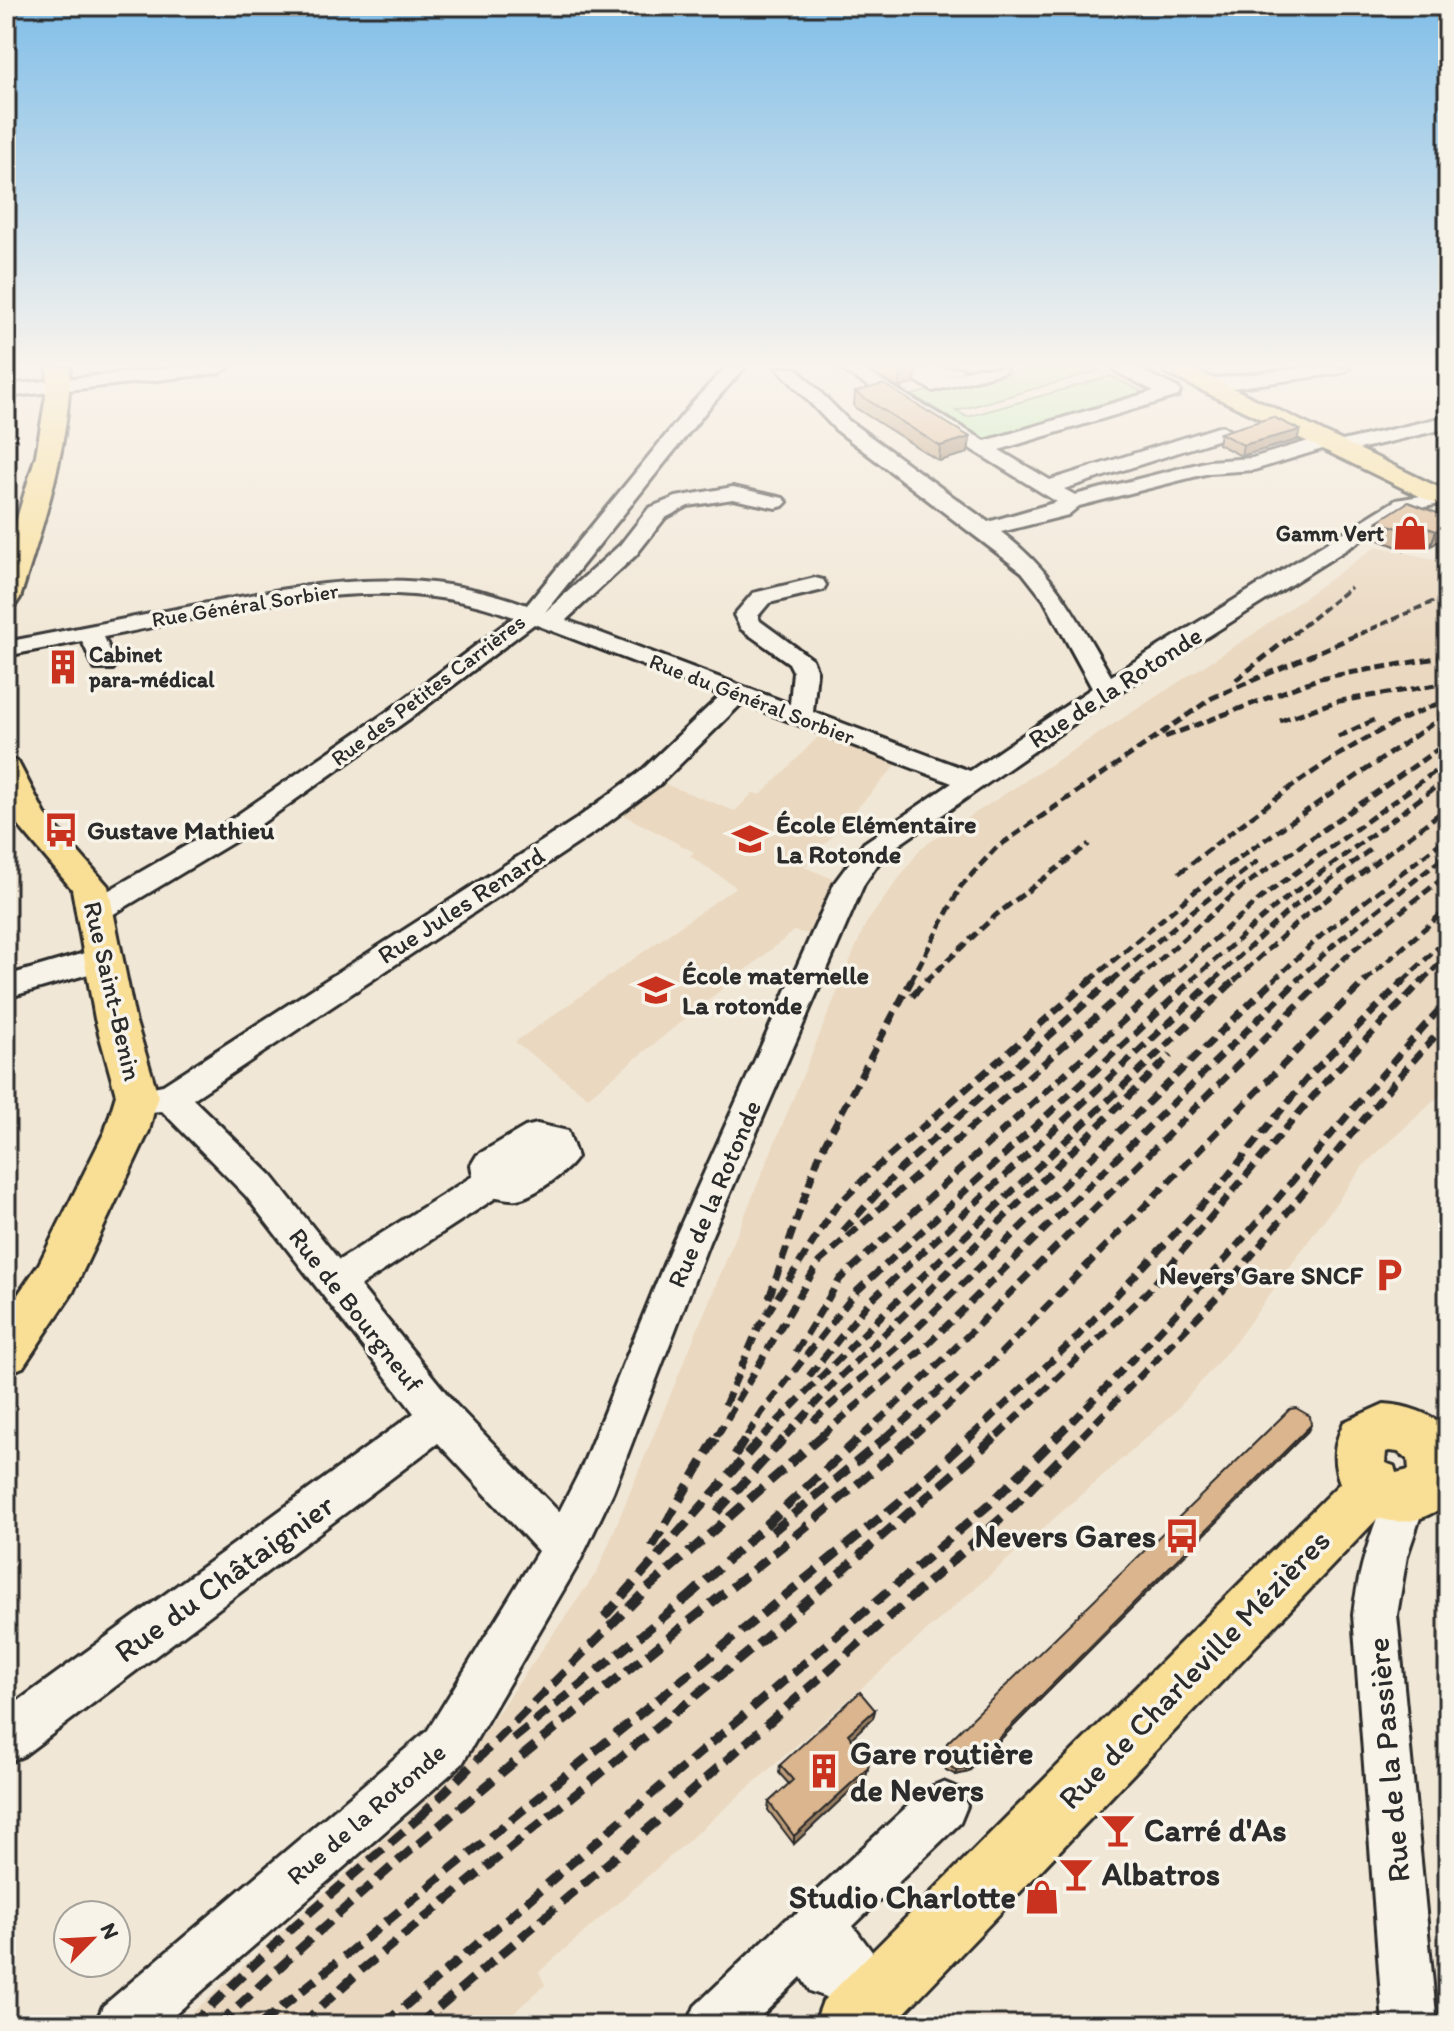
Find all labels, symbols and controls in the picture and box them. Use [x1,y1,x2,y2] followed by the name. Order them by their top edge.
[1391,514,1429,552] shop icon: Gamm Vert
[1276,520,1385,547] place label: Gamm Vert
[150,577,341,633] street label: Rue Général Sorbier
[326,608,530,772] street label: Rue des Petites Carrières
[1022,619,1208,755] street label: Rue de la Rotonde
[88,641,215,693] place label: Cabinet para-médical
[646,647,859,751] street label: Rue du Général Sorbier
[44,648,82,686] building icon: Cabinet para-médical
[776,808,977,870] place label: École Elémentaire La Rotonde
[42,811,80,849] bus stop icon: Gustave Mathieu
[87,814,275,846] place label: Gustave Mathieu
[731,820,769,858] school or university icon: École Elémentaire La Rotonde
[371,839,551,971] street label: Rue Jules Renard
[77,898,149,1084] street label: Rue Saint-Benin
[682,959,869,1021] place label: École maternelle La rotonde
[637,971,675,1009] school or university icon: École maternelle La rotonde
[660,1095,768,1293] street label: Rue de la Rotonde
[282,1221,430,1399] street label: Rue de Bourgneuf
[1370,1256,1408,1294] parking icon: Nevers Gare SNCF
[1159,1259,1364,1291] place label: Nevers Gare SNCF
[107,1485,341,1670] street label: Rue du Châtaignier
[975,1517,1156,1555] place label: Nevers Gares
[1163,1517,1201,1555] bus stop icon: Nevers Gares
[1050,1521,1338,1817] street label: Rue de Charleville Mézières
[1358,1636,1418,1884] street label: Rue de la Passière
[850,1734,1034,1809] place label: Gare routière de Nevers
[280,1736,452,1892] street label: Rue de la Rotonde
[805,1752,843,1790] building icon: Gare routière de Nevers
[1099,1811,1137,1849] bar icon: Carré d'As
[1144,1811,1287,1849] place label: Carré d'As
[1057,1855,1095,1893] bar icon: Albatros
[1101,1855,1220,1893] place label: Albatros
[789,1878,1016,1916] place label: Studio Charlotte
[1023,1878,1061,1916] shop icon: Studio Charlotte
[52,1899,132,1979] north arrow
[94,1919,125,1943] text: N

